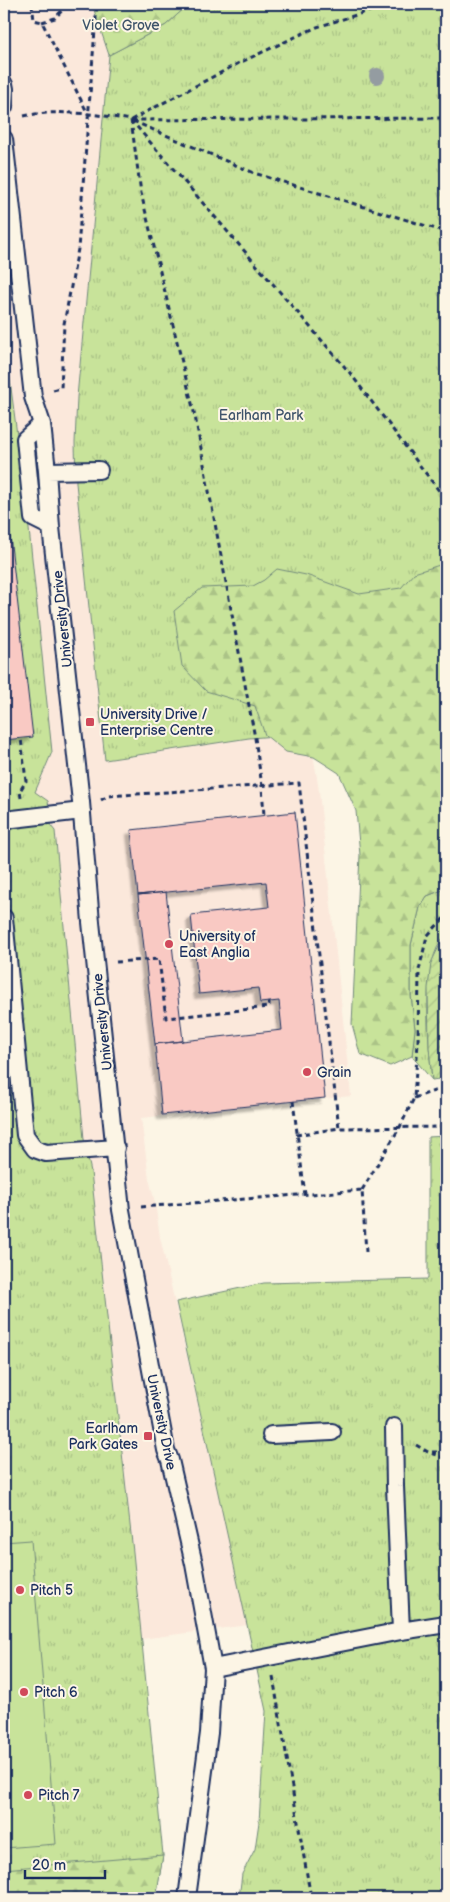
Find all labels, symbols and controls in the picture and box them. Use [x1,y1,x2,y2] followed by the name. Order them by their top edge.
[82,17,160,34] park label: Violet Grove
[219,407,303,424] park label: Earlham Park
[49,570,76,668] street label: University Drive
[100,706,213,739] place label: University Drive / Enterprise Centre
[84,716,96,728] marker: University Drive / Enterprise Centre
[179,928,256,961] place label: University of East Anglia
[163,938,175,950] marker: University of East Anglia
[89,973,116,1071] street label: University Drive
[317,1064,351,1081] place label: Grain
[301,1066,313,1078] marker: Grain
[143,1373,180,1472] street label: University Drive
[69,1420,138,1453] place label: Earlham Park Gates
[142,1430,154,1442] marker: Earlham Park Gates
[30,1582,73,1599] place label: Pitch 5
[14,1584,26,1596] marker: Pitch 5
[34,1684,78,1701] place label: Pitch 6
[18,1686,30,1698] marker: Pitch 6
[38,1787,80,1804] place label: Pitch 7
[22,1789,34,1801] marker: Pitch 7
[25,1847,105,1879] scale bar
[32,1856,66,1875] text: 20 m

